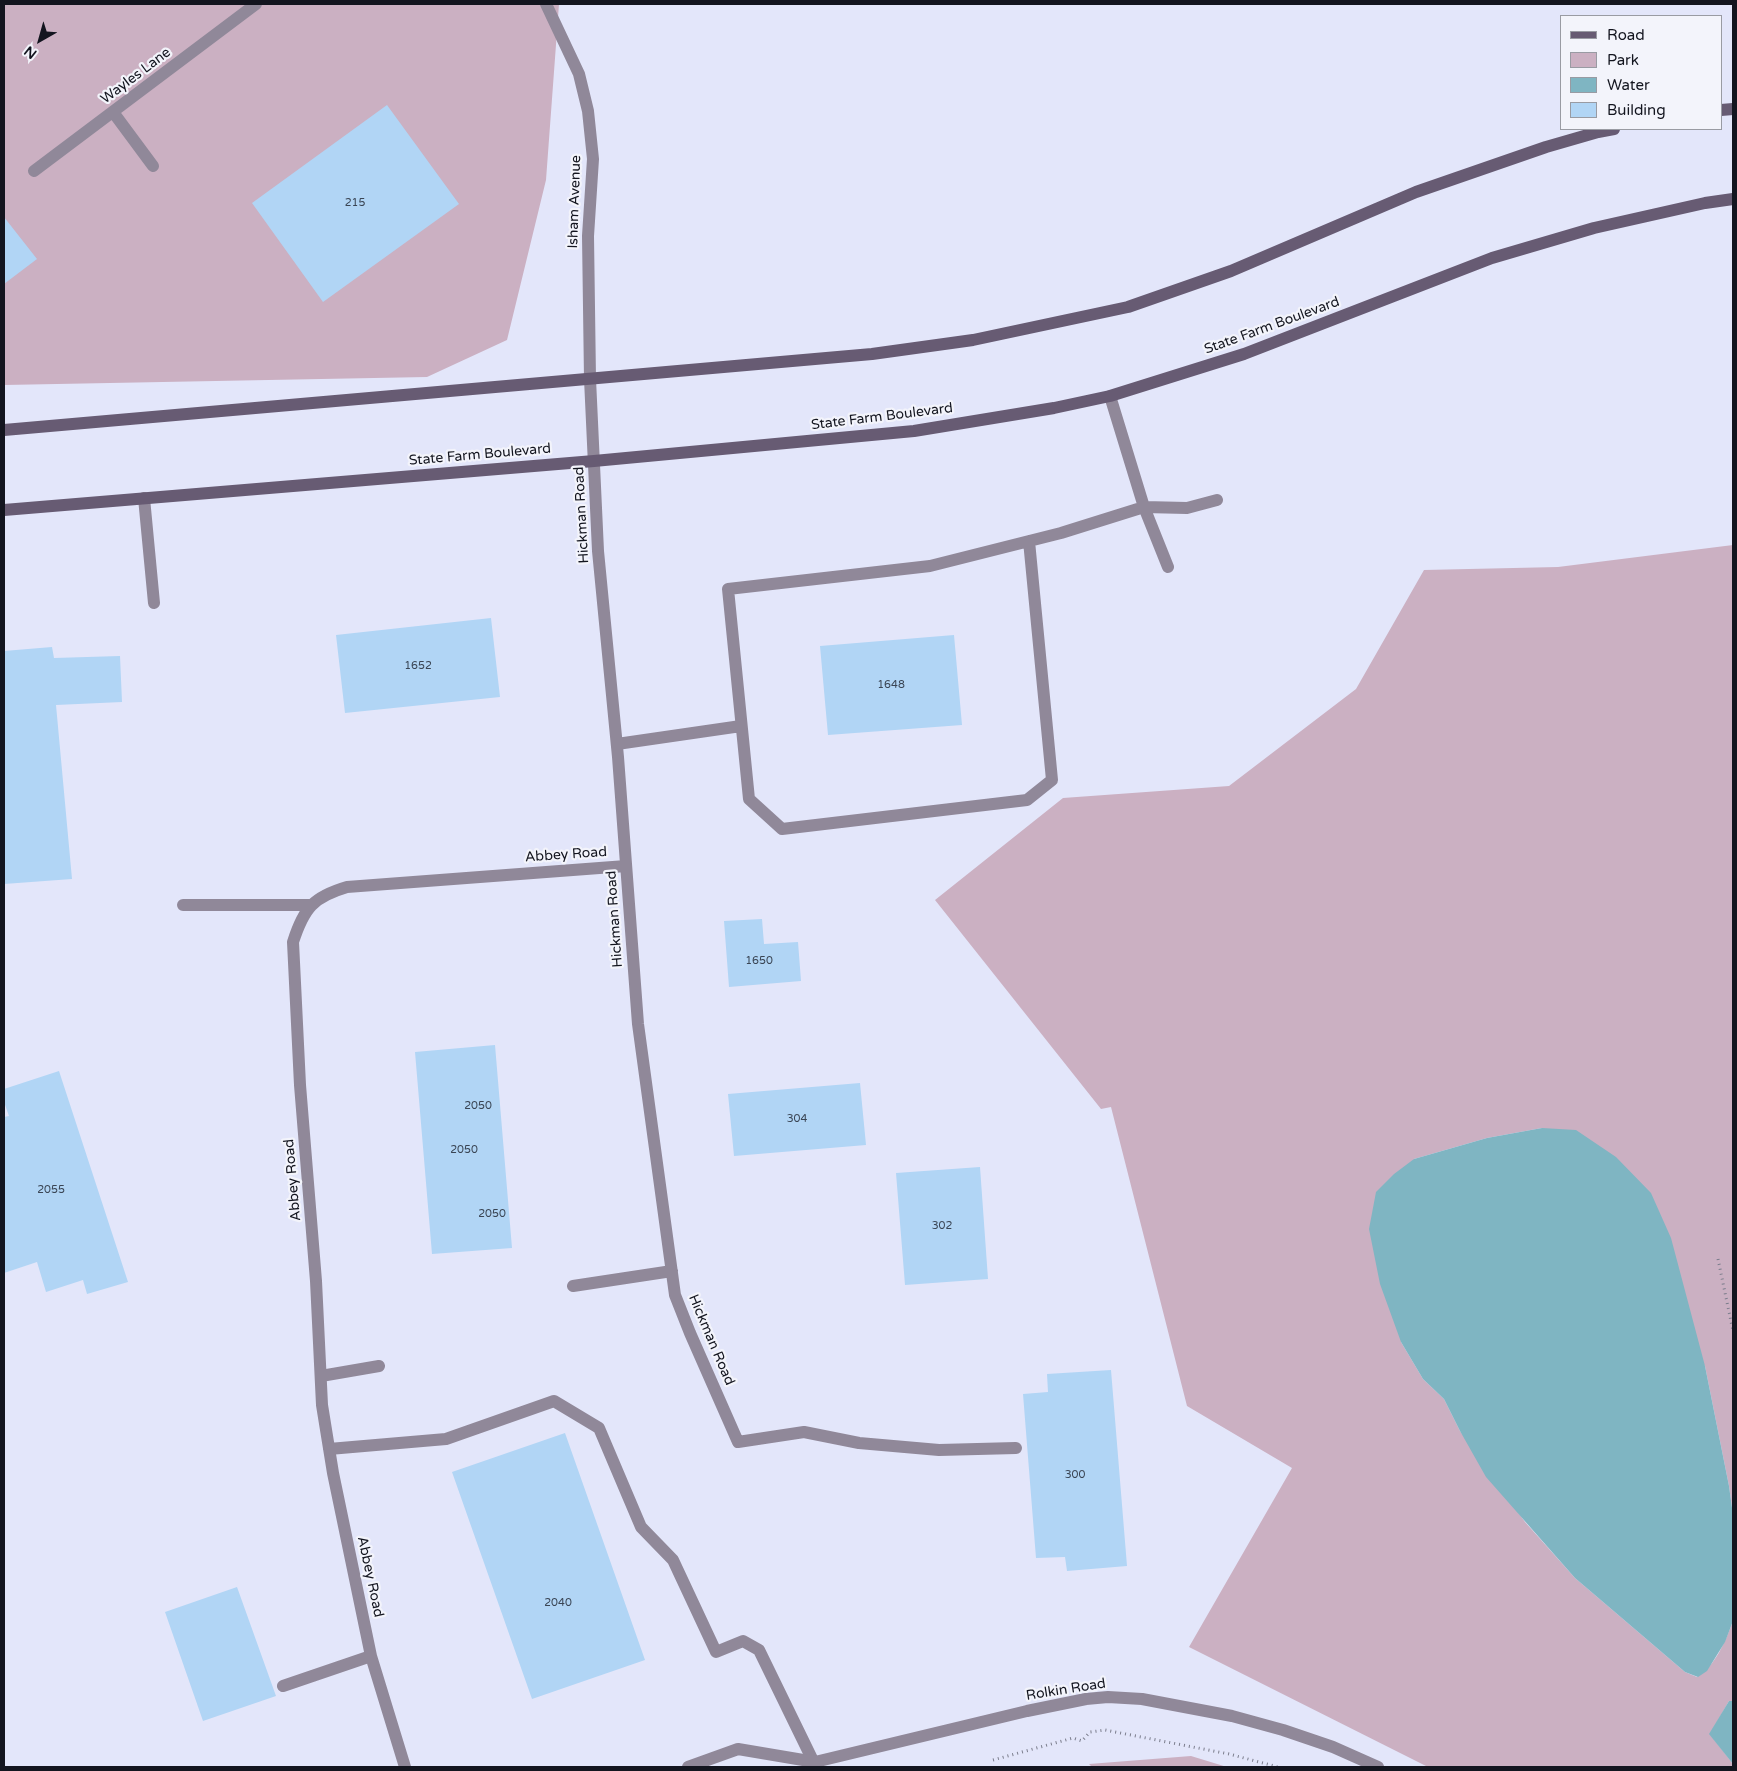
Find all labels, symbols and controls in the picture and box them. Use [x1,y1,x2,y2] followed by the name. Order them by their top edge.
[15,15,65,65] north arrow
[1560,15,1722,130] legend
[1607,26,1645,44] text: Road
[21,42,40,62] text: N
[98,44,174,108] street label: Wayles Lane
[1607,51,1639,69] text: Park
[1607,76,1650,94] text: Water
[1607,101,1666,119] text: Building
[565,155,585,249] street label: Isham Avenue
[345,196,365,210] house number: 215
[1202,294,1342,358] street label: State Farm Boulevard
[810,400,954,434] street label: State Farm Boulevard
[408,440,552,470] street label: State Farm Boulevard
[571,466,593,564] street label: Hickman Road
[404,659,432,673] house number: 1652
[877,678,905,692] house number: 1648
[524,844,608,866] street label: Abbey Road
[603,870,627,968] street label: Hickman Road
[745,954,773,968] house number: 1650
[464,1099,492,1113] house number: 2050
[787,1112,807,1126] house number: 304
[281,1138,305,1222] street label: Abbey Road
[450,1143,478,1157] house number: 2050
[37,1183,65,1197] house number: 2055
[478,1207,506,1221] house number: 2050
[932,1219,952,1233] house number: 302
[684,1292,738,1388] street label: Hickman Road
[1065,1468,1085,1482] house number: 300
[353,1535,387,1619] street label: Abbey Road
[544,1596,572,1610] house number: 2040
[1025,1675,1107,1705] street label: Rolkin Road

